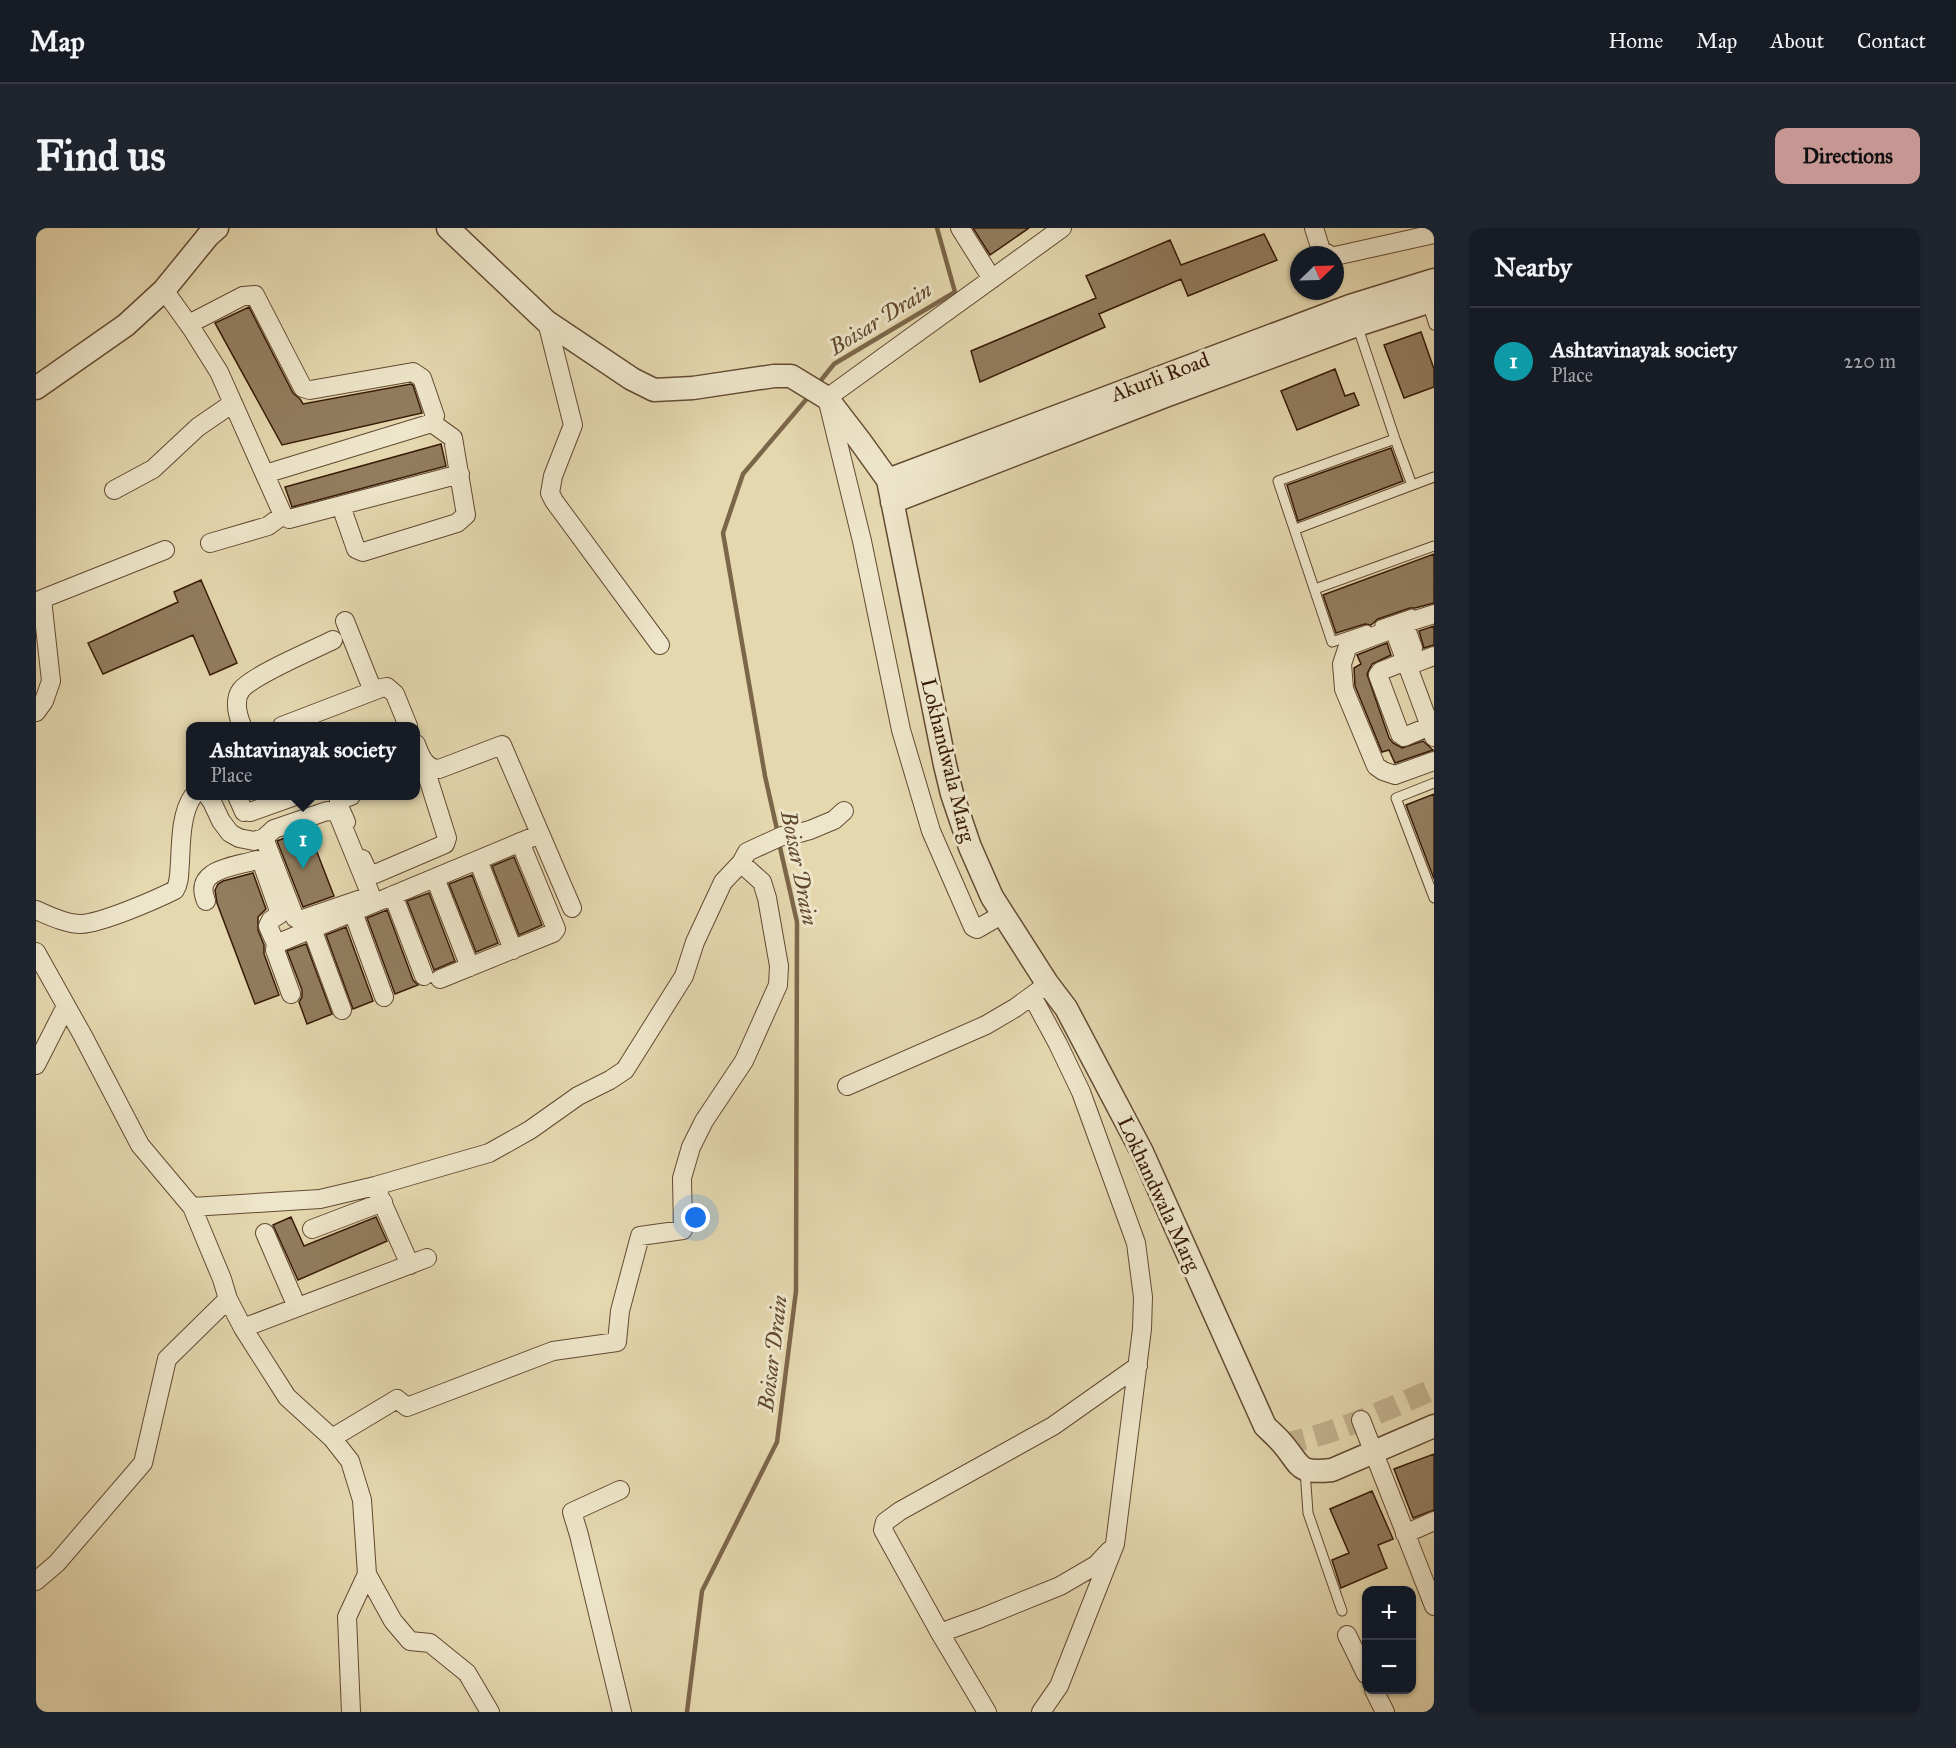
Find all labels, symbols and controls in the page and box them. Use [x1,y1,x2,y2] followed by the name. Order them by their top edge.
[30,24,85,59] text: Map
[1608,28,1663,54] text: Home
[1696,28,1737,54] text: Map
[1770,28,1824,54] text: About
[1857,28,1926,54] text: Contact
[1775,128,1920,184] button: Directions
[36,130,166,182] text: Find us
[1290,246,1344,300] north arrow
[1494,251,1572,283] text: Nearby
[823,276,937,361] water label: Boisar Drain
[1551,336,1737,363] text: Ashtavinayak society
[1106,346,1213,408] street label: Akurli Road
[1510,349,1517,373] text: 1
[1844,349,1896,373] text: 220 m
[1551,363,1593,387] text: Place
[915,675,981,845] street label: Lokhandwala Marg
[186,722,420,800] popup
[210,736,396,763] text: Ashtavinayak society
[210,763,252,787] text: Place
[775,807,824,928] water label: Boisar Drain
[284,820,322,869] pin: 1
[1112,1112,1206,1276] street label: Lokhandwala Marg
[681,1203,710,1232] your location
[752,1293,793,1413] water label: Boisar Drain
[1362,1586,1416,1694] map controls
[1362,1586,1416,1640] button: +
[1362,1640,1416,1694] button: −

